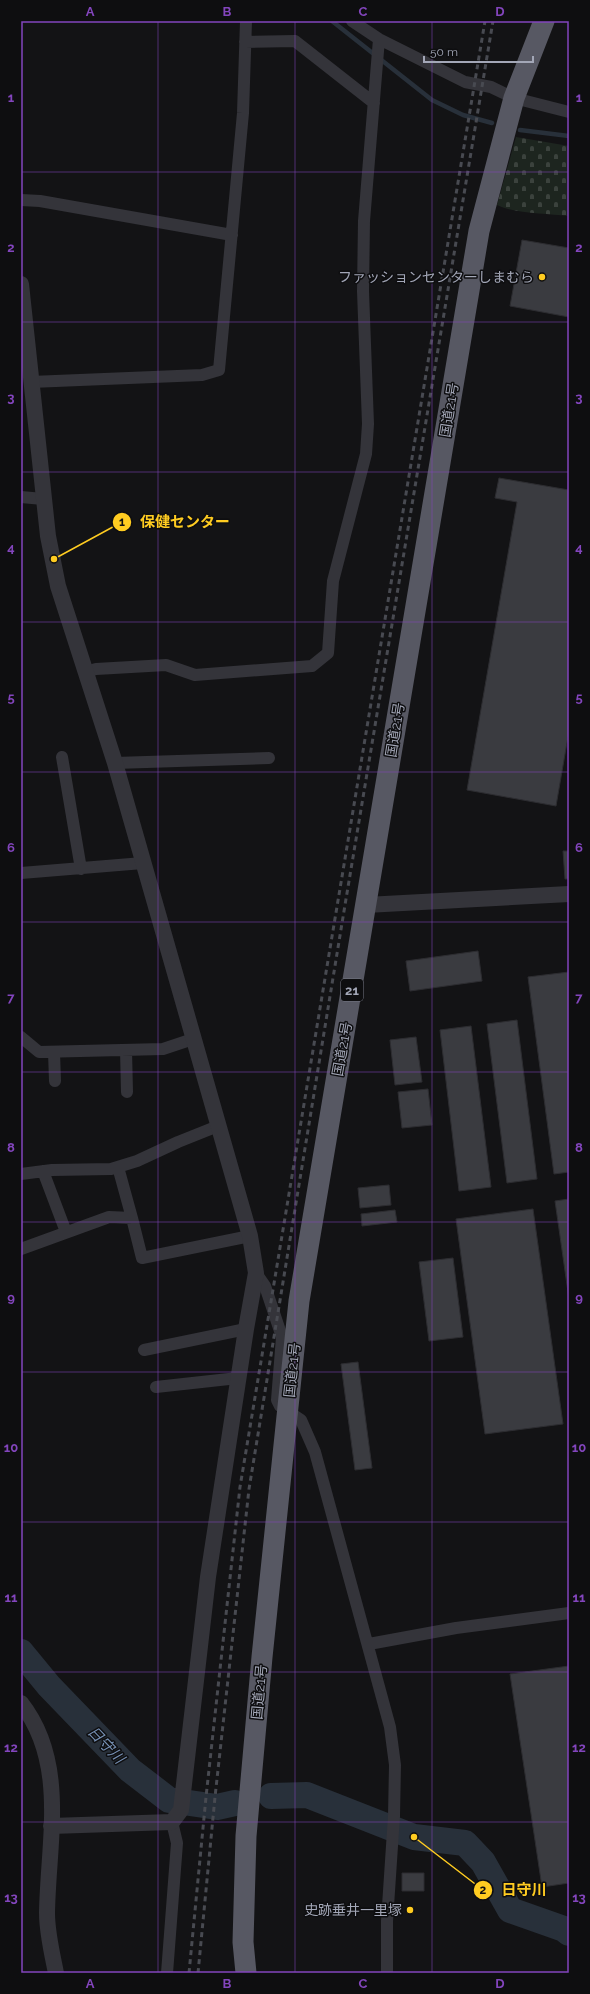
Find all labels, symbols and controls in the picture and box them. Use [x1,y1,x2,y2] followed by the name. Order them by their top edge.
[86,4,95,19] text: A
[223,4,232,19] text: B
[359,4,368,19] text: C
[495,4,505,19] text: D
[424,38,533,64] scale bar
[430,45,458,59] text: 50 m
[8,90,15,105] text: 1
[576,90,583,105] text: 1
[7,240,15,255] text: 2
[575,240,583,255] text: 2
[338,269,534,285] place label: ファッションセンターしまむら
[537,272,547,282] marker: ファッションセンターしまむら
[437,381,461,439] street label: 国道21号
[7,390,15,405] text: 3
[575,390,583,405] text: 3
[112,508,238,535] callout: 保健センター
[140,513,230,531] text: 保健センター
[119,515,125,529] text: 1
[7,540,15,555] text: 4
[575,540,583,555] text: 4
[7,690,15,705] text: 5
[575,690,583,705] text: 5
[383,701,407,759] street label: 国道21号
[7,840,15,855] text: 6
[575,840,583,855] text: 6
[341,979,363,1001] road number: 21
[7,990,15,1005] text: 7
[575,990,583,1005] text: 7
[329,1020,355,1078] street label: 国道21号
[7,1140,15,1155] text: 8
[575,1140,583,1155] text: 8
[7,1290,15,1305] text: 9
[575,1290,583,1305] text: 9
[281,1342,303,1398] street label: 国道21号
[4,1440,18,1455] text: 10
[572,1440,586,1455] text: 10
[5,1590,18,1605] text: 11
[573,1590,586,1605] text: 11
[249,1664,269,1720] street label: 国道21号
[84,1723,129,1769] water label: 日守川
[4,1740,18,1755] text: 12
[572,1740,586,1755] text: 12
[473,1876,554,1903] callout: 日守川
[501,1881,547,1899] text: 日守川
[480,1883,487,1897] text: 2
[4,1890,18,1905] text: 13
[572,1890,586,1905] text: 13
[304,1902,402,1918] place label: 史跡垂井一里塚
[405,1905,415,1915] marker: 史跡垂井一里塚
[86,1976,95,1991] text: A
[223,1976,232,1991] text: B
[359,1976,368,1991] text: C
[495,1976,505,1991] text: D

